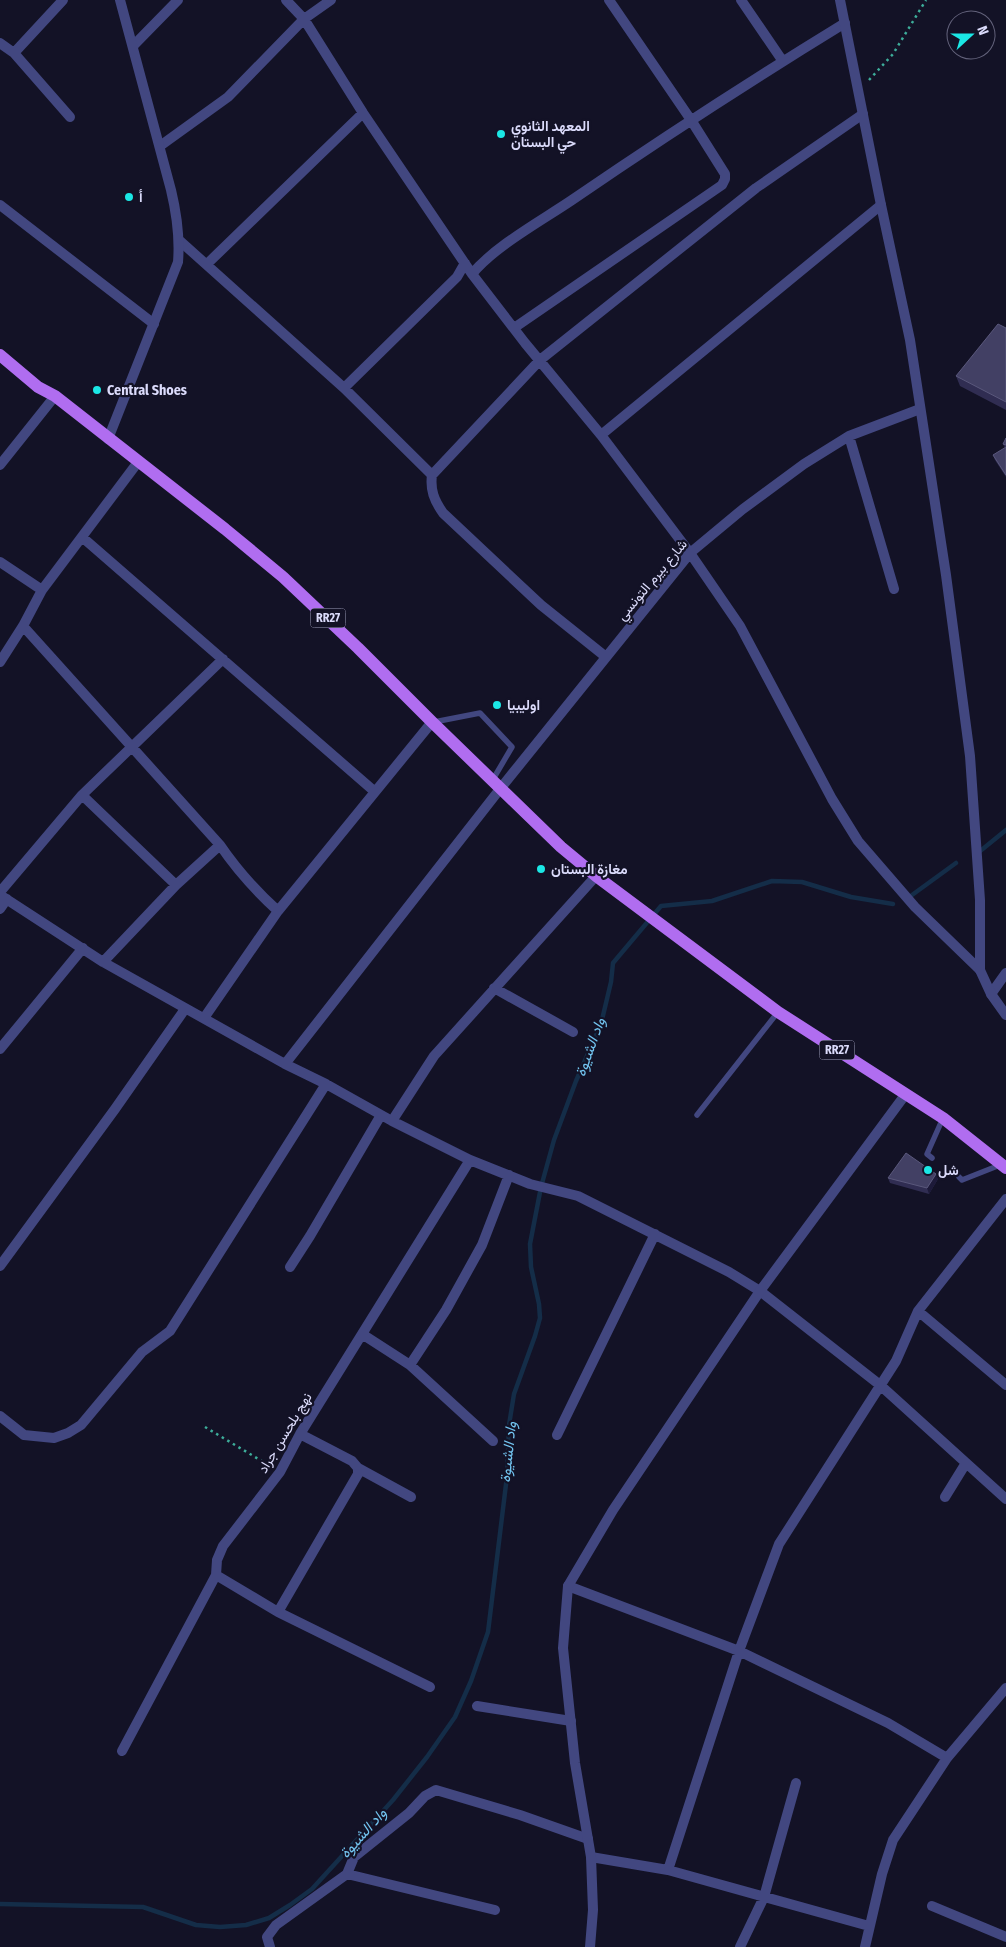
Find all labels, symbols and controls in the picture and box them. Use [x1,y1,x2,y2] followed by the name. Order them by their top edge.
[946,10,996,60] north arrow
[973,24,992,37] text: N
[511,118,590,154] place label: المعهد الثانوي حي البستان
[495,128,507,140] marker: المعهد الثانوي حي البستان
[139,189,143,206] place label: أ
[123,191,135,203] marker: أ
[107,382,187,399] place label: Central Shoes
[91,384,103,396] marker: Central Shoes
[613,536,693,626] street label: شارع بيرم التونسي
[310,608,346,628] road number: RR27
[507,697,540,714] place label: اوليبيا
[491,699,503,711] marker: اوليبيا
[551,861,628,878] place label: مغازة البستان
[535,863,547,875] marker: مغازة البستان
[571,1015,609,1079] water label: واد الشيوة
[820,1040,854,1060] road number: RR27
[938,1162,959,1179] place label: شل
[922,1164,934,1176] marker: شل
[254,1390,317,1477] street label: نهج بلحسن جراد
[496,1420,520,1483] water label: واد الشيوة
[336,1804,390,1862] water label: واد الشيوة

